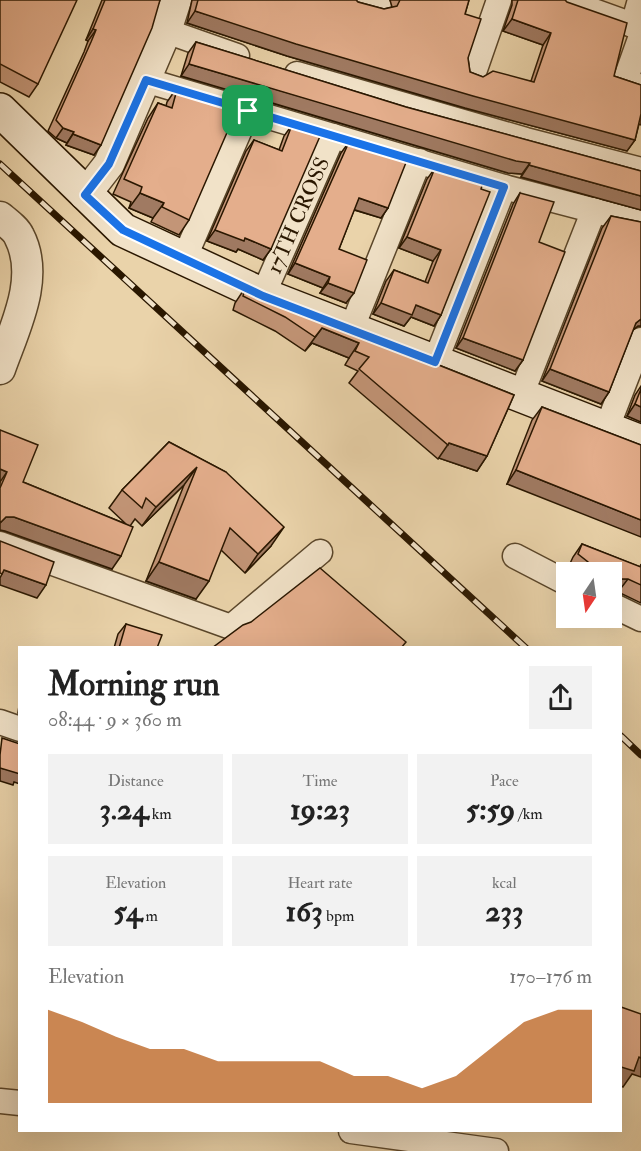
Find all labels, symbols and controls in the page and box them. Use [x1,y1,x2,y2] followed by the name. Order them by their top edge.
[222,85,273,136] pin
[231,94,264,127] icon: arrive
[261,153,336,278] street label: 17TH CROSS
[556,562,622,628] north arrow
[556,562,622,628] map controls
[48,664,220,705] text: Morning run
[529,666,592,729] button: share
[48,707,182,732] text: 08:44 · 9 × 360 m
[108,771,164,791] text: Distance
[303,771,337,791] text: Time
[490,771,519,791] text: Pace
[100,791,148,828] text: 3.24
[290,791,350,828] text: 19:23
[466,791,515,828] text: 5:59
[148,804,172,824] text: km
[515,804,543,824] text: /km
[105,873,166,893] text: Elevation
[287,873,353,893] text: Heart rate
[492,873,517,893] text: kcal
[113,893,142,930] text: 54
[286,893,323,930] text: 163
[485,893,523,930] text: 233
[142,906,158,926] text: m
[323,906,354,926] text: bpm
[48,964,124,989] text: Elevation
[509,964,592,989] text: 170–176 m

